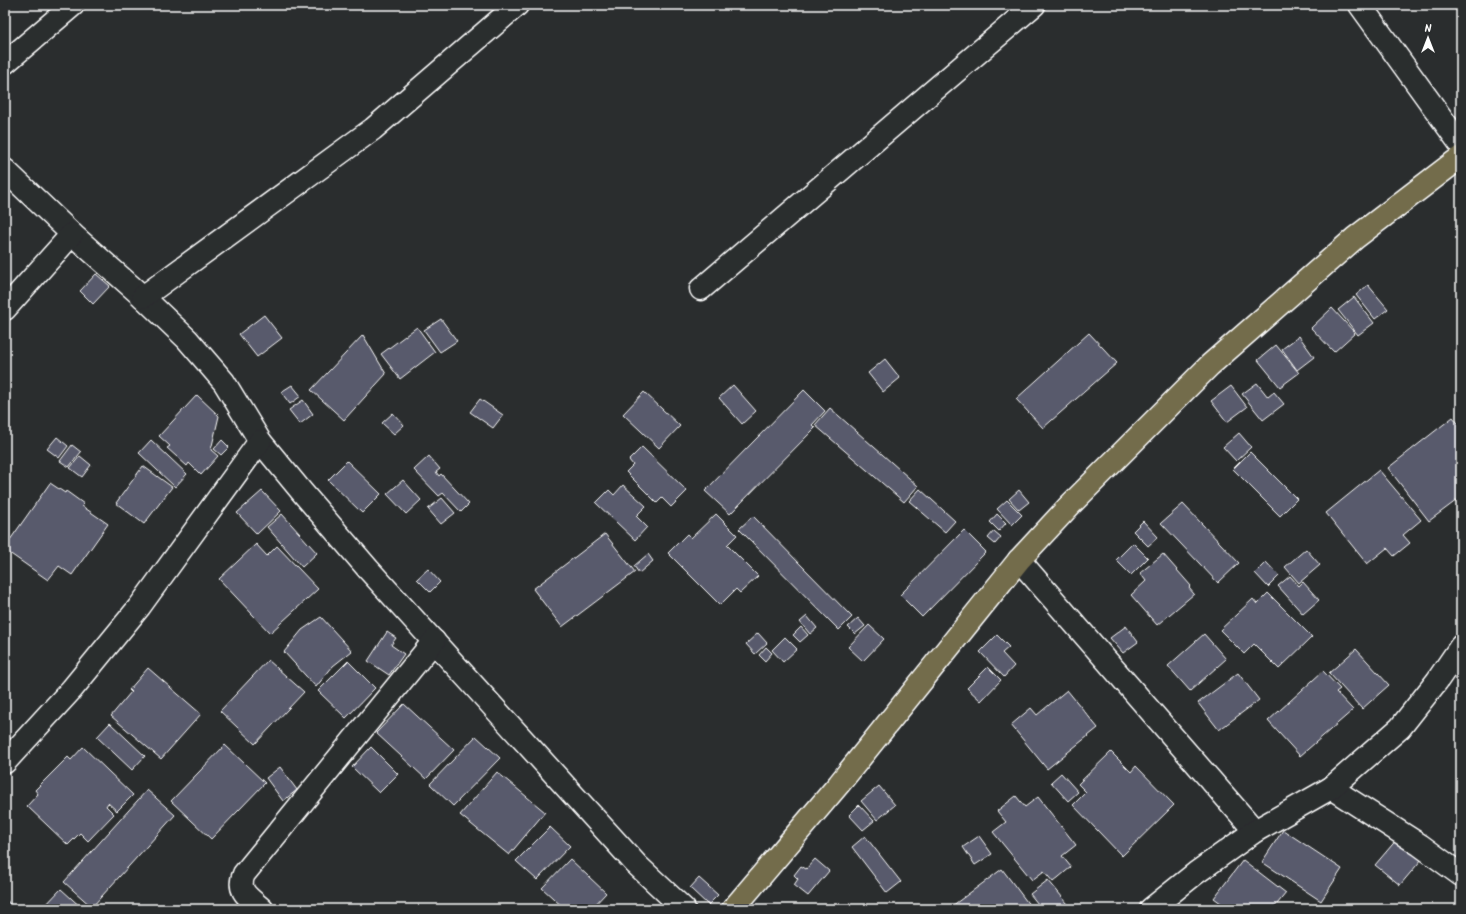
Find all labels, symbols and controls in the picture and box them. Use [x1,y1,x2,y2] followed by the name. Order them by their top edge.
[1408,18,1448,58] north arrow
[1425,20,1432,38] text: N

